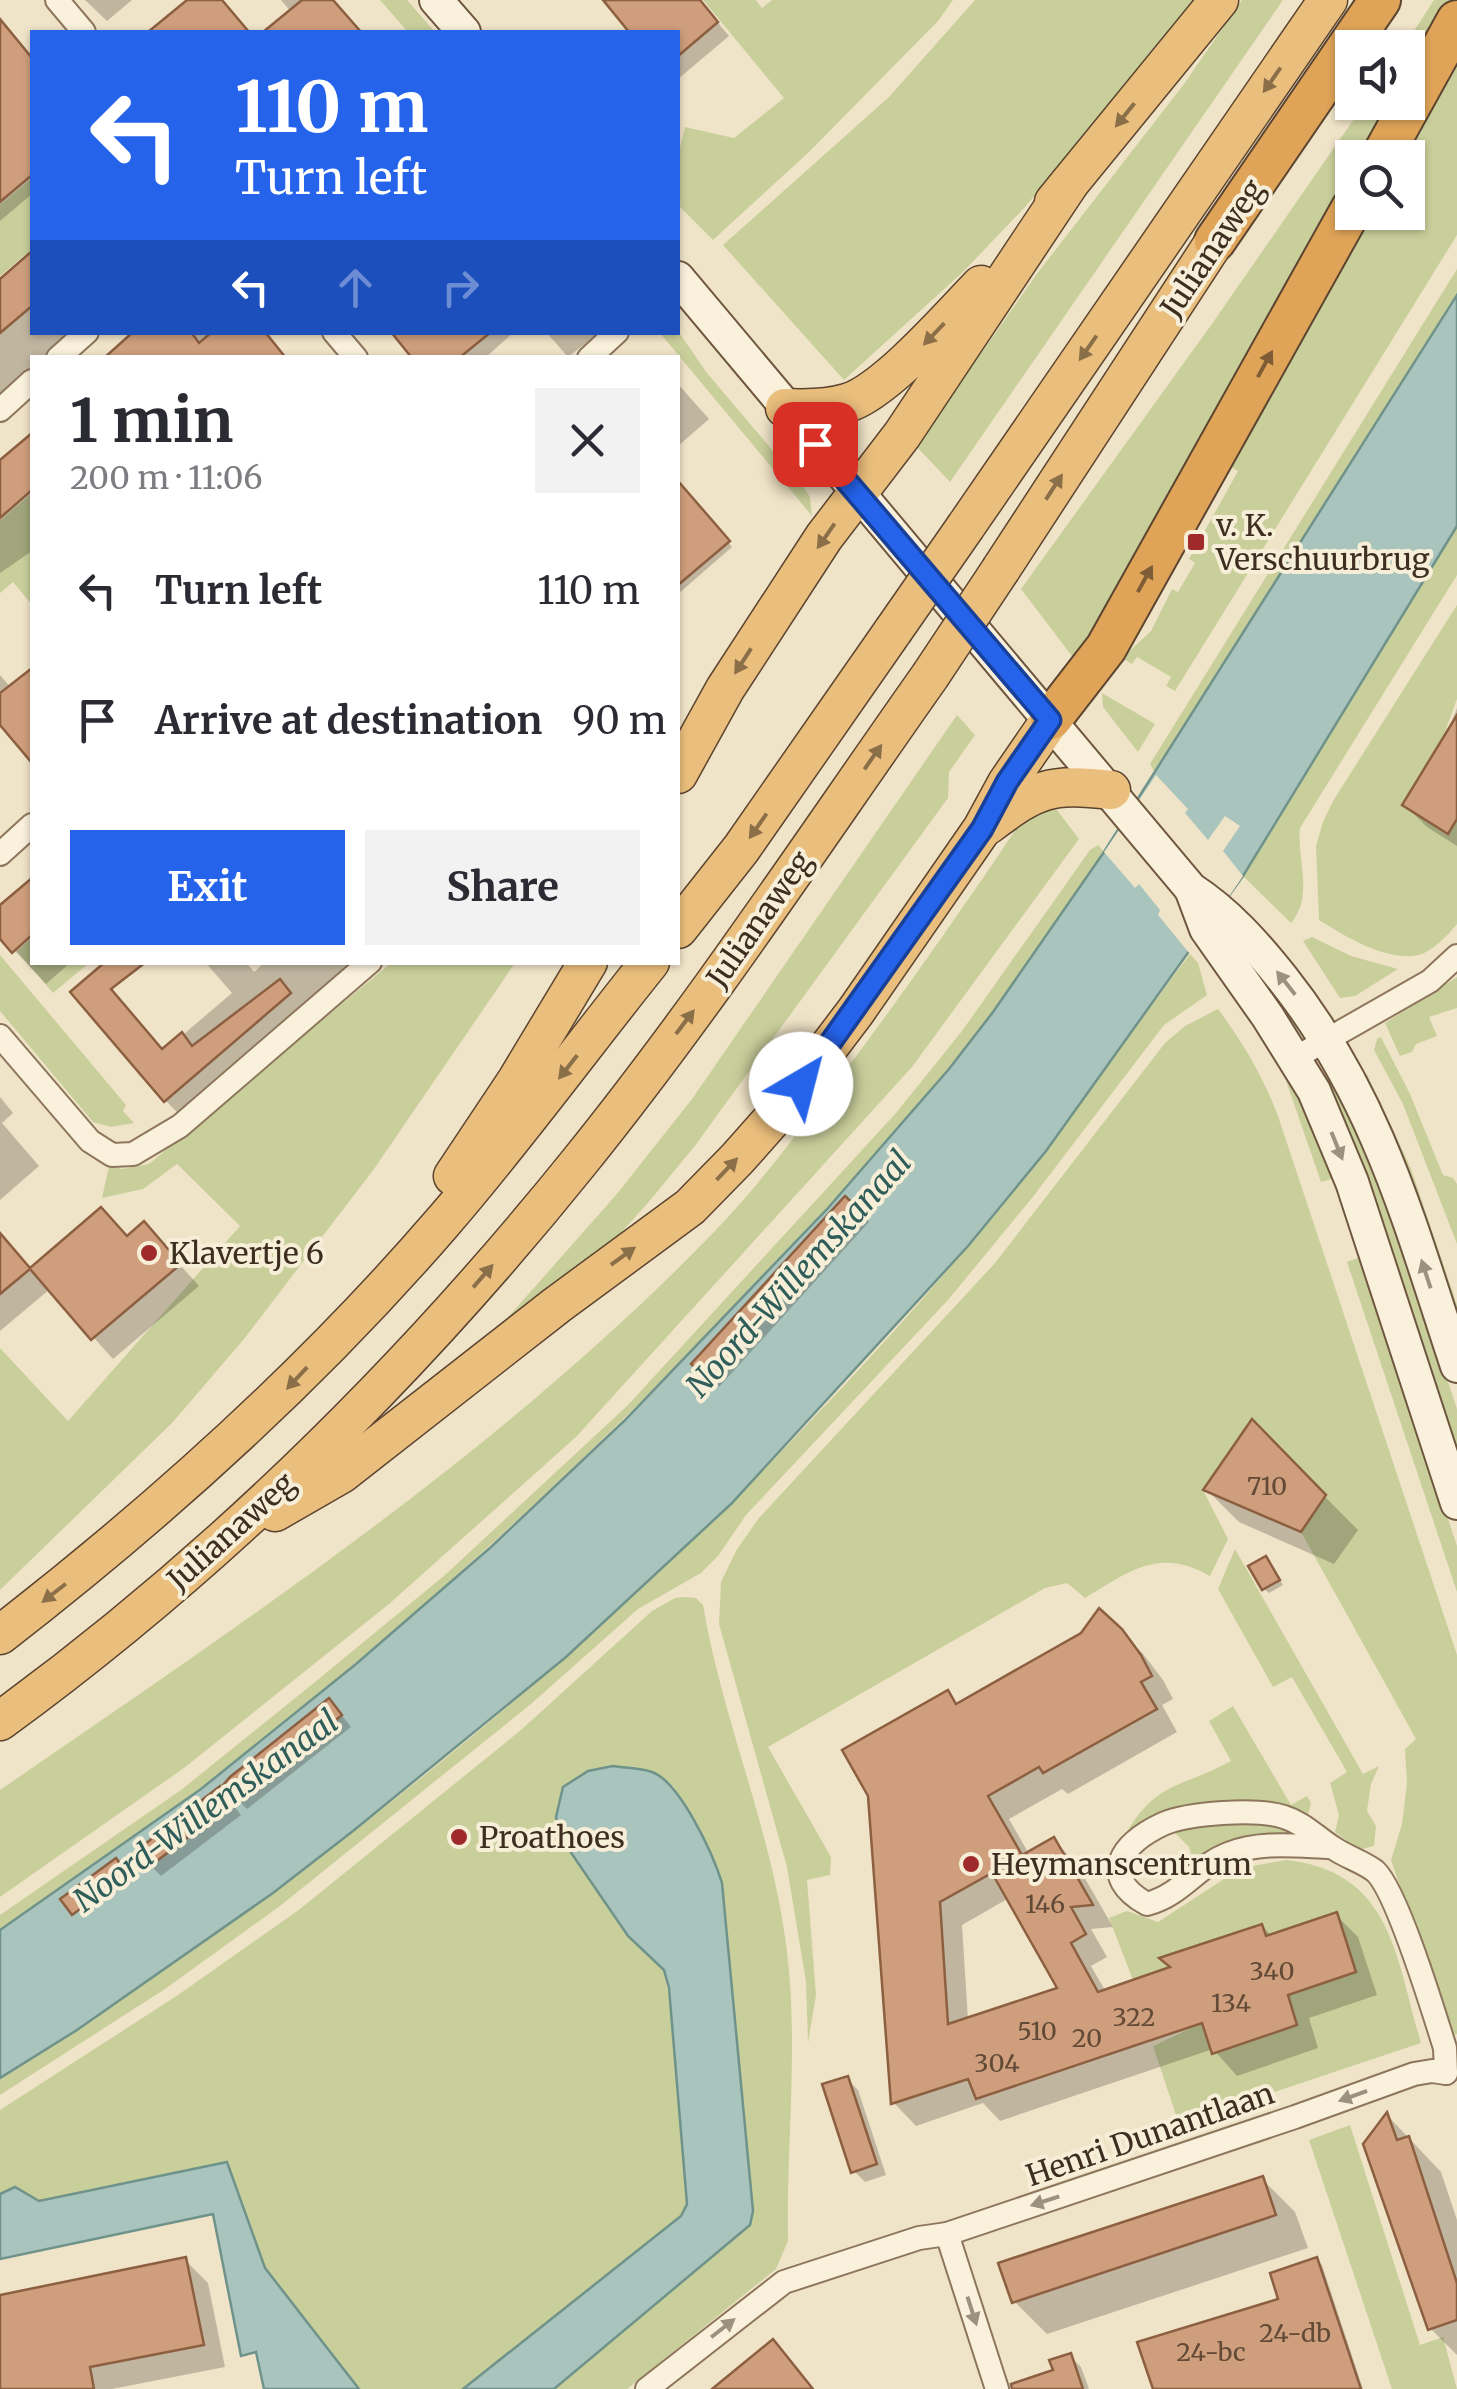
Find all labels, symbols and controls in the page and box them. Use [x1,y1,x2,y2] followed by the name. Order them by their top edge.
[1335,30,1425,230] map controls
[1335,30,1425,120] button: sound
[235,63,428,151] text: 110 m
[1263,67,1282,94] one-way arrow
[70,70,200,200] icon: left
[1115,102,1136,127] one-way arrow
[1335,140,1425,230] button: search
[235,150,427,206] text: Turn left
[1151,172,1272,325] street label: Julianaweg
[223,260,278,315] icon: left
[328,260,383,315] icon: ahead
[433,260,488,315] icon: right
[922,322,946,346] one-way arrow
[1079,335,1098,361] one-way arrow
[1257,349,1274,378] one-way arrow
[70,383,233,458] text: 1 min
[535,388,640,493] button: close
[773,402,858,487] pin
[788,417,843,472] icon: arrive
[70,458,263,498] text: 200 m · 11:06
[1045,474,1063,501] one-way arrow
[1215,506,1430,578] place label: v. K. Verschuurbrug
[817,522,836,549] one-way arrow
[1185,531,1207,553] marker: v. K. Verschuurbrug
[70,563,125,618] icon: left
[1136,565,1154,593] one-way arrow
[155,567,322,614] text: Turn left
[537,567,640,614] text: 110 m
[734,647,752,675] one-way arrow
[70,693,125,748] icon: arrive
[155,697,542,744] text: Arrive at destination
[572,697,666,744] text: 90 m
[863,744,882,770] one-way arrow
[749,813,768,839] one-way arrow
[70,830,345,945] button: Exit
[365,830,640,945] button: Share
[697,843,820,996] street label: Julianaweg
[1276,971,1297,996] one-way arrow
[675,1009,695,1035] one-way arrow
[749,1032,853,1136] position arrow
[558,1054,579,1079] one-way arrow
[1330,1131,1346,1161] one-way arrow
[678,1143,920,1405] water label: Noord-Willemskanaal
[715,1158,738,1182] one-way arrow
[169,1234,324,1272] place label: Klavertje 6
[138,1242,160,1264] marker: Klavertje 6
[610,1246,637,1266] one-way arrow
[1418,1259,1433,1289] one-way arrow
[471,1264,493,1289] one-way arrow
[286,1366,309,1390] one-way arrow
[159,1464,303,1599] street label: Julianaweg
[1247,1470,1287,1502] house number: 710
[41,1582,67,1603] one-way arrow
[66,1701,346,1921] water label: Noord-Willemskanaal
[479,1818,625,1856] place label: Proathoes
[448,1826,470,1848] marker: Proathoes
[991,1845,1252,1883] place label: Heymanscentrum
[960,1853,982,1875] marker: Heymanscentrum
[1025,1888,1065,1920] house number: 146
[1249,1955,1295,1987] house number: 340
[1211,1987,1251,2019] house number: 134
[1113,2001,1155,2033] house number: 322
[1017,2015,1057,2047] house number: 510
[1072,2022,1102,2054] house number: 20
[974,2047,1020,2079] house number: 304
[1021,2074,1279,2194] street label: Henri Dunantlaan
[1338,2089,1368,2104] one-way arrow
[1030,2194,1060,2209] one-way arrow
[965,2297,980,2327] one-way arrow
[1259,2317,1331,2349] house number: 24-db
[710,2319,736,2339] one-way arrow
[1176,2336,1246,2368] house number: 24-bc

